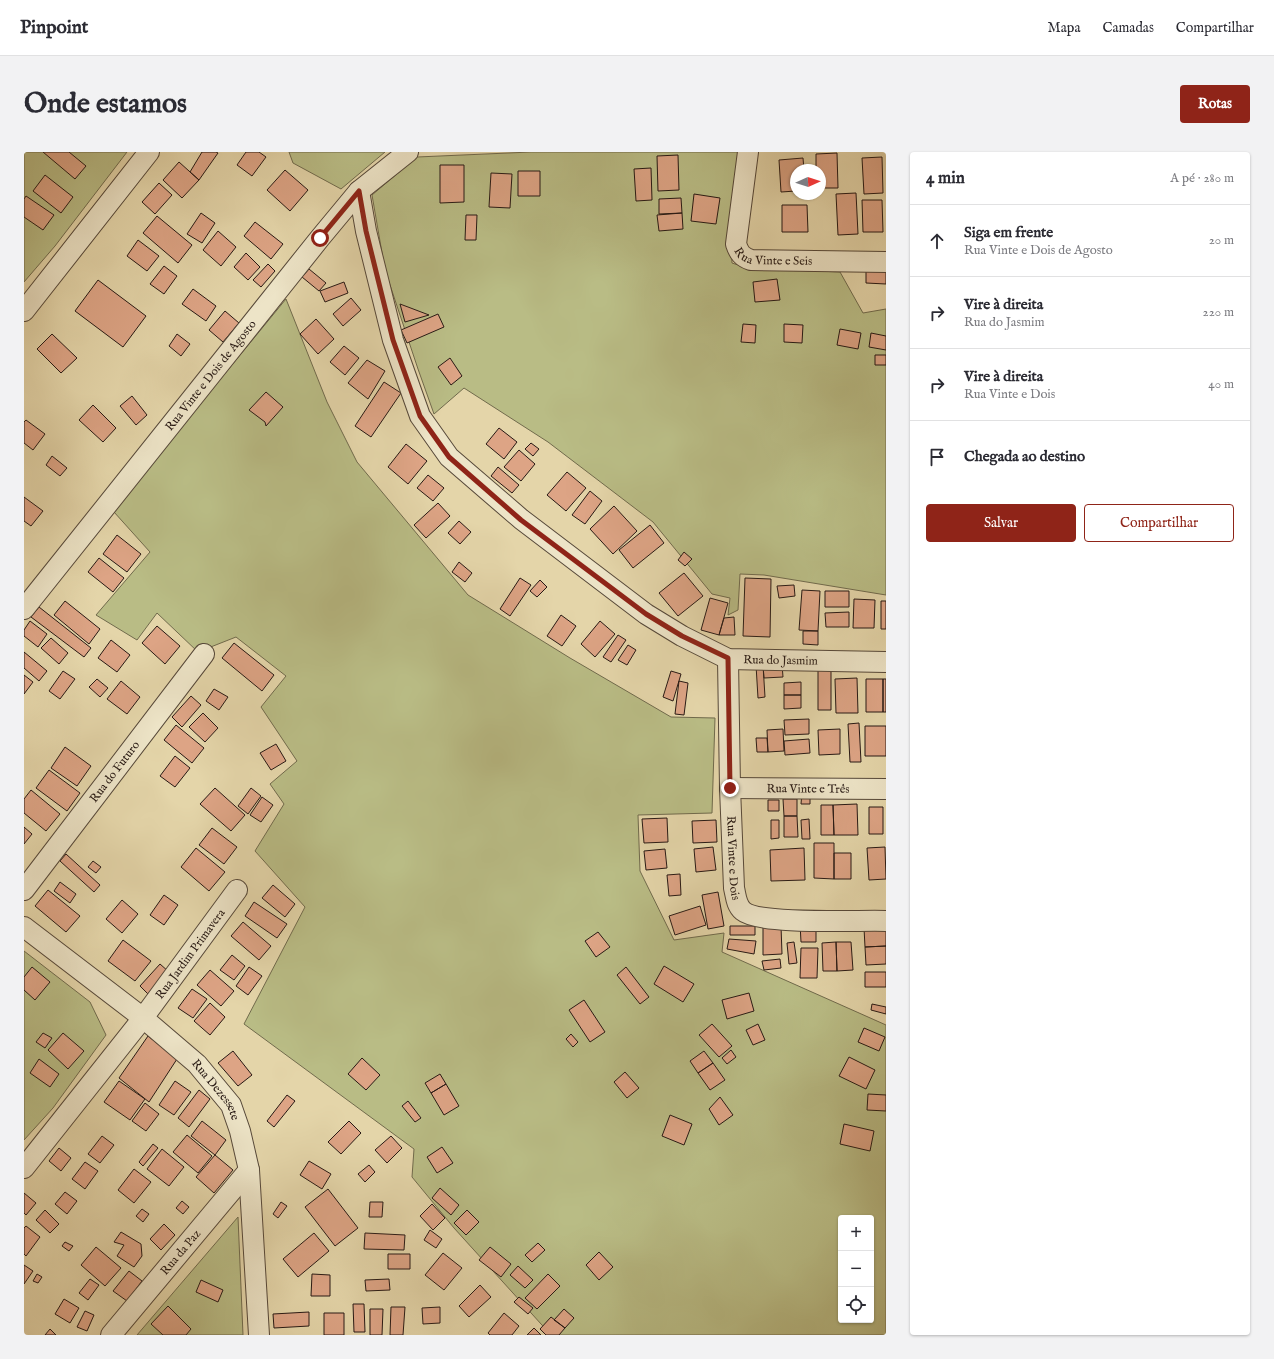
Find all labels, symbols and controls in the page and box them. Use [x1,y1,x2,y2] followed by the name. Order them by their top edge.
[20,16,88,40] text: Pinpoint
[1048,19,1080,37] text: Mapa
[1102,19,1154,37] text: Camadas
[1176,19,1254,37] text: Compartilhar
[1180,85,1250,123] button: Rotas
[24,87,187,122] text: Onde estamos
[790,164,826,200] north arrow
[926,168,965,189] text: 4 min
[1170,170,1234,187] text: A pé · 280 m
[964,223,1053,242] text: Siga em frente
[311,229,329,247] route start
[926,230,948,252] icon: ahead
[1209,232,1234,249] text: 20 m
[964,242,1113,259] text: Rua Vinte e Dois de Agosto
[731,244,812,268] street label: Rua Vinte e Seis
[964,295,1043,314] text: Vire à direita
[926,302,948,324] icon: right
[1203,304,1234,321] text: 220 m
[964,314,1045,331] text: Rua do Jasmim
[162,316,260,434] street label: Rua Vinte e Dois de Agosto
[964,367,1043,386] text: Vire à direita
[926,374,948,396] icon: right
[1208,376,1234,393] text: 40 m
[964,386,1055,403] text: Rua Vinte e Dois
[926,446,948,468] icon: arrive
[964,447,1085,466] text: Chegada ao destino
[926,504,1076,542] button: Salvar
[1084,504,1234,542] button: Compartilhar
[743,652,818,669] street label: Rua do Jasmim
[86,737,143,805] street label: Rua do Futuro
[721,779,739,797] route end
[766,781,850,796] street label: Rua Vinte e Três
[724,815,744,902] street label: Rua Vinte e Dois
[152,905,229,1002] street label: Rua Jardim Primavera
[189,1056,243,1123] street label: Rua Dezessete
[838,1215,874,1323] map controls
[838,1215,874,1251] button: +
[157,1226,204,1278] street label: Rua da Paz
[838,1251,874,1287] button: −
[838,1287,874,1323] button: locate

